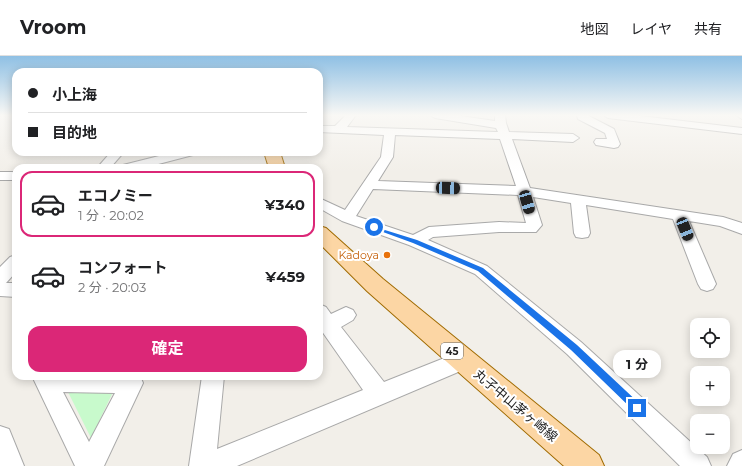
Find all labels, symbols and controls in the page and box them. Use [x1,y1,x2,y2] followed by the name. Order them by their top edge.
[20,16,86,39] text: Vroom
[580,20,608,38] text: 地図
[630,20,672,38] text: レイヤ
[694,20,722,38] text: 共有
[52,85,97,104] text: 小上海
[52,123,97,142] text: 目的地
[436,182,460,194] car
[30,186,66,222] icon: car
[78,186,153,205] text: エコノミー
[518,189,536,215] car
[264,195,305,214] text: ¥340
[78,207,144,223] text: 1 分 · 20:02
[675,216,695,242] car
[365,218,383,236] route start
[338,248,379,262] place label: Kadoya
[382,250,392,260] marker: Kadoya
[30,258,66,294] icon: car
[78,258,168,277] text: コンフォート
[265,267,305,286] text: ¥459
[78,279,146,295] text: 2 分 · 20:03
[690,318,730,454] map controls
[690,318,730,358] button: locate
[28,326,307,372] button: 確定
[441,343,463,359] road number: 45
[613,350,661,378] callout: 1 分
[626,356,648,372] text: 1 分
[471,365,561,445] street label: 丸子中山茅ヶ崎線
[690,366,730,406] button: +
[628,399,646,417] route end
[690,414,730,454] button: −

